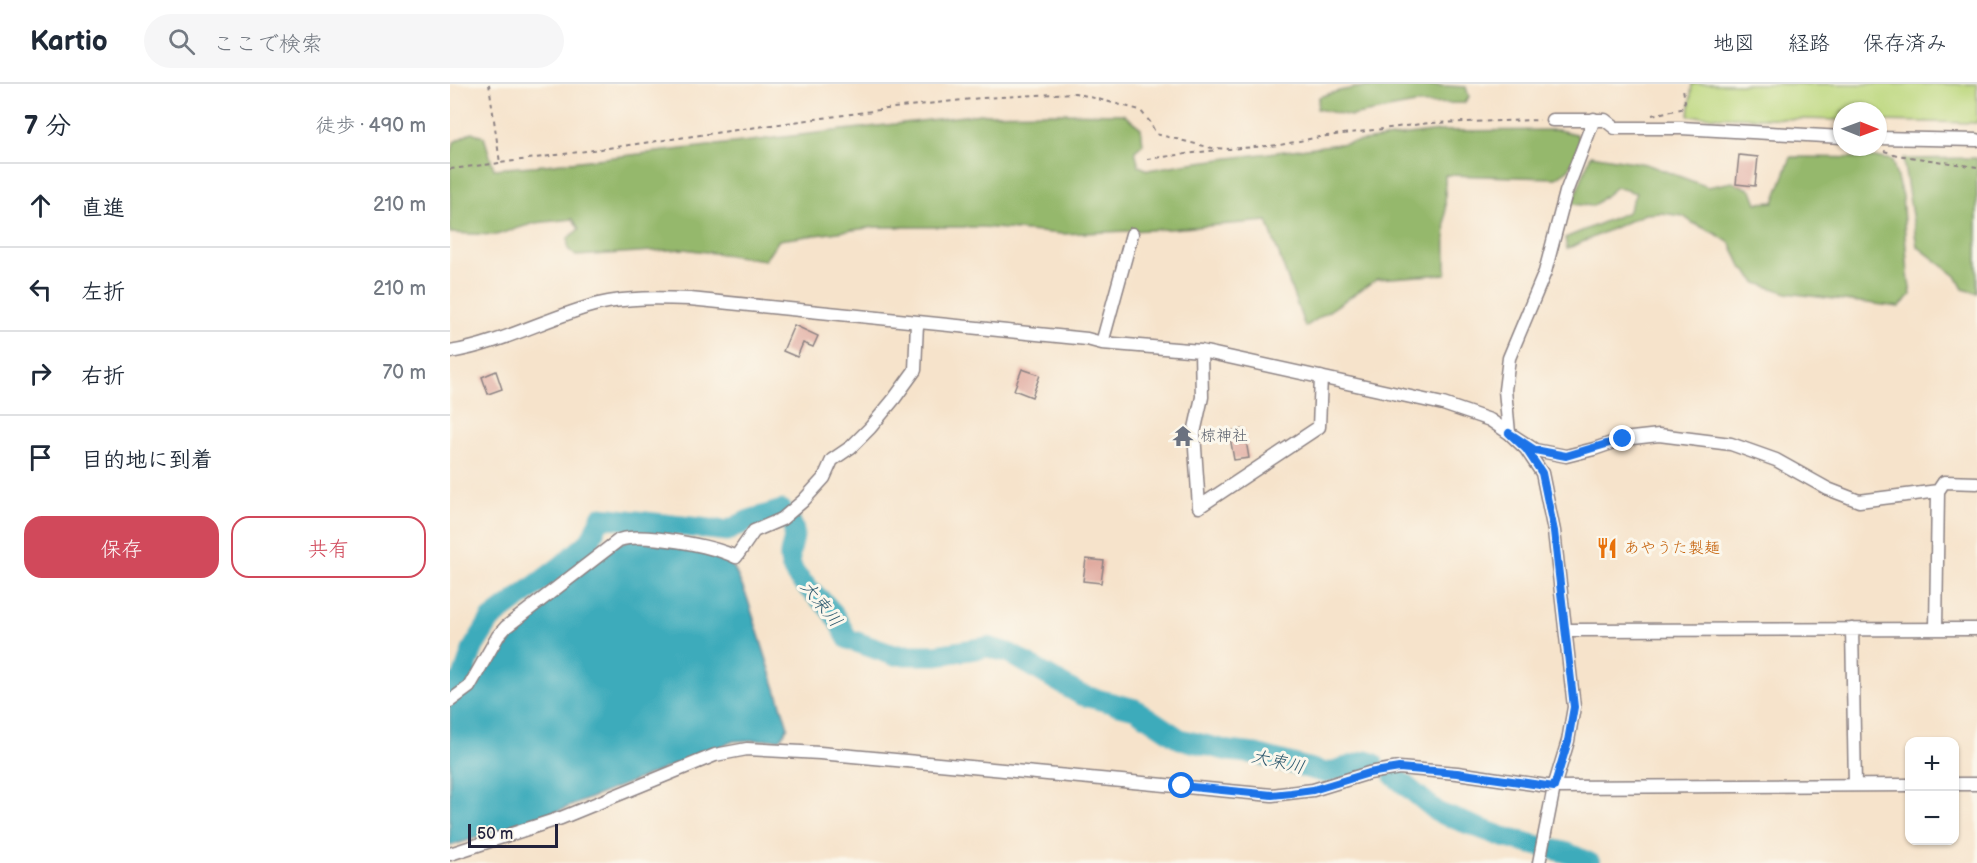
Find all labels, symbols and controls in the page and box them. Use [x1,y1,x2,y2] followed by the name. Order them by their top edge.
[144,14,564,68] search box
[30,25,108,58] text: Kartio
[165,25,198,58] icon: search
[213,31,323,58] text: ここで検索
[1713,31,1755,56] text: 地図
[1788,31,1830,56] text: 経路
[1863,31,1947,56] text: 保存済み
[1833,102,1887,156] north arrow
[24,111,71,142] text: 7 分
[316,114,426,138] text: 徒歩 · 490 m
[24,189,57,222] icon: ahead
[373,193,426,217] text: 210 m
[81,195,125,222] text: 直進
[24,273,57,306] icon: left
[373,277,426,301] text: 210 m
[81,279,125,306] text: 左折
[24,357,57,390] icon: right
[382,361,426,385] text: 70 m
[81,363,125,390] text: 右折
[1171,424,1195,448] temple icon: 椋神社
[1609,425,1635,451] route end
[1200,427,1248,446] place label: 椋神社
[24,441,57,474] icon: arrive
[81,447,213,474] text: 目的地に到着
[24,516,219,578] button: 保存
[231,516,426,578] button: 共有
[1595,536,1619,560] restaurant icon: あやうた製麺
[1624,539,1720,558] place label: あやうた製麺
[796,576,846,632] water label: 大束川
[1905,737,1959,845] map controls
[1905,737,1959,791] button: +
[1249,746,1307,778] water label: 大束川
[1168,772,1194,798] route start
[1905,791,1959,845] button: −
[468,821,558,848] scale bar
[477,825,513,844] text: 50 m

